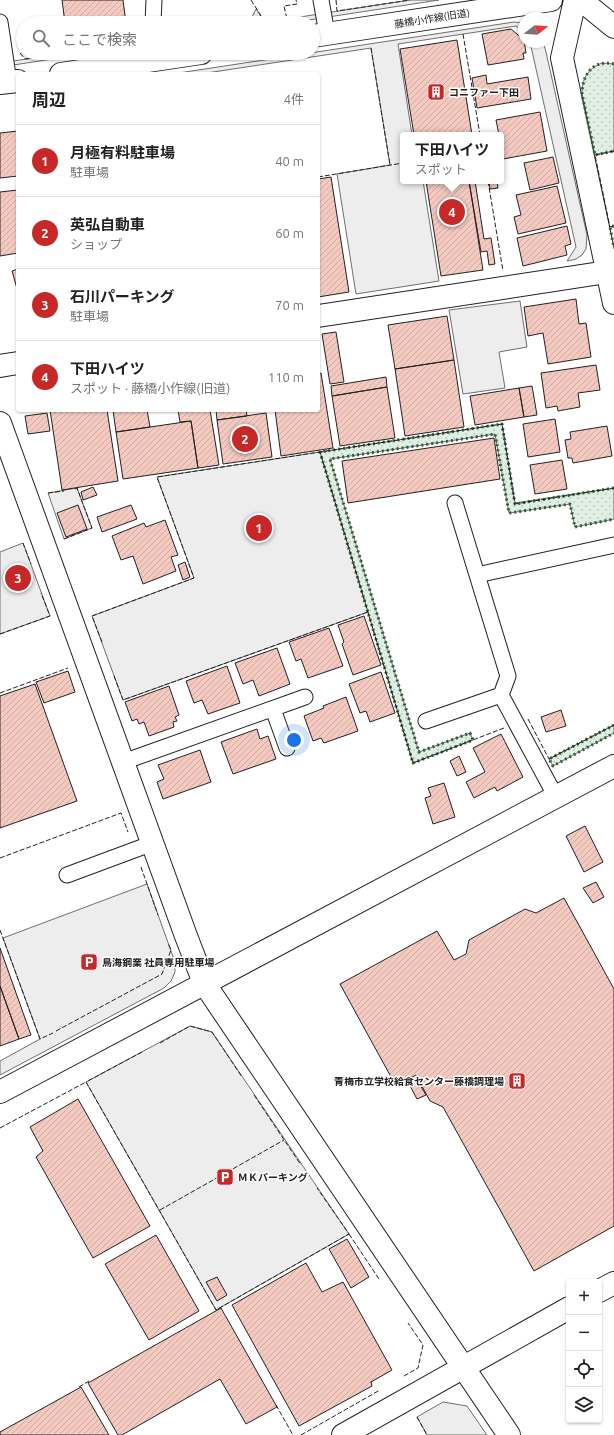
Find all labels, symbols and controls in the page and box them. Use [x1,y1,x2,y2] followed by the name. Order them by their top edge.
[394,7,471,30] street label: 藤橋小作線(旧道)
[518,12,554,48] north arrow
[16,16,320,60] search box
[30,27,52,49] icon: search
[62,31,137,48] text: ここで検索
[426,82,446,102] building icon: コニファー下田
[449,87,519,98] place label: コニファー下田
[32,90,66,109] text: 周辺
[284,92,304,106] text: 4件
[400,132,504,184] popup
[415,141,489,158] text: 下田ハイツ
[70,144,175,161] text: 月極有料駐車場
[41,154,49,168] text: 1
[275,154,304,168] text: 40 m
[415,162,467,176] text: スポット
[70,165,109,179] text: 駐車場
[439,197,465,227] pin: 4
[70,216,145,233] text: 英弘自動車
[41,226,49,240] text: 2
[275,226,304,240] text: 60 m
[70,237,122,251] text: ショップ
[70,288,175,305] text: 石川パーキング
[41,298,49,312] text: 3
[275,298,304,312] text: 70 m
[70,309,109,323] text: 駐車場
[70,360,145,377] text: 下田ハイツ
[41,370,49,384] text: 4
[268,370,304,384] text: 110 m
[70,381,230,395] text: スポット · 藤橋小作線(旧道)
[232,424,258,454] pin: 2
[246,513,272,543] pin: 1
[5,563,31,593] pin: 3
[284,730,304,750] your location
[79,952,99,972] parking icon: 鳥海鋼業 社員専用駐車場
[102,957,214,968] place label: 鳥海鋼業 社員専用駐車場
[507,1071,527,1091] building icon: 青梅市立学校給食センター藤橋調理場
[334,1076,504,1087] place label: 青梅市立学校給食センター藤橋調理場
[215,1167,235,1187] parking icon: ＭＫパーキング
[238,1172,308,1183] place label: ＭＫパーキング
[566,1279,602,1423] map controls
[566,1279,602,1315] button: +
[566,1315,602,1351] button: −
[566,1351,602,1387] button: locate
[566,1387,602,1423] button: layers

